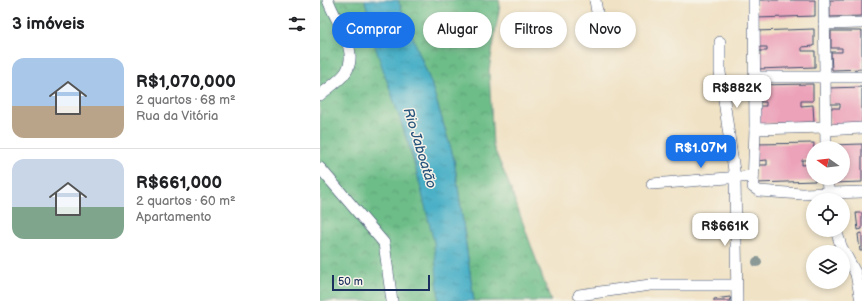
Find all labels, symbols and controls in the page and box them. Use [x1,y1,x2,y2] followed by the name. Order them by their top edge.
[332,12,415,48] chip: Comprar
[423,12,492,48] chip: Alugar
[500,12,567,48] chip: Filtros
[575,12,636,48] chip: Novo
[286,13,308,35] icon: filters
[12,14,85,34] text: 3 imóveis
[136,72,236,92] text: R$1,070,000
[44,74,92,122] icon: home
[704,75,770,109] pin: R$882K
[712,80,762,96] text: R$882K
[136,92,236,108] text: 2 quartos · 68 m²
[400,106,440,190] water label: Rio Jaboatão
[136,108,218,124] text: Rua da Vitória
[664,135,738,169] pin: R$1.07M
[675,140,727,156] text: R$1.07M
[806,141,850,185] north arrow
[806,141,850,289] map controls
[136,173,222,193] text: R$661,000
[44,175,92,223] icon: home
[136,193,236,209] text: 2 quartos · 60 m²
[806,193,850,237] button: locate
[136,209,211,225] text: Apartamento
[692,213,758,247] pin: R$661K
[701,218,749,234] text: R$661K
[806,245,850,289] button: layers
[332,273,430,292] scale bar
[338,275,363,288] text: 50 m

